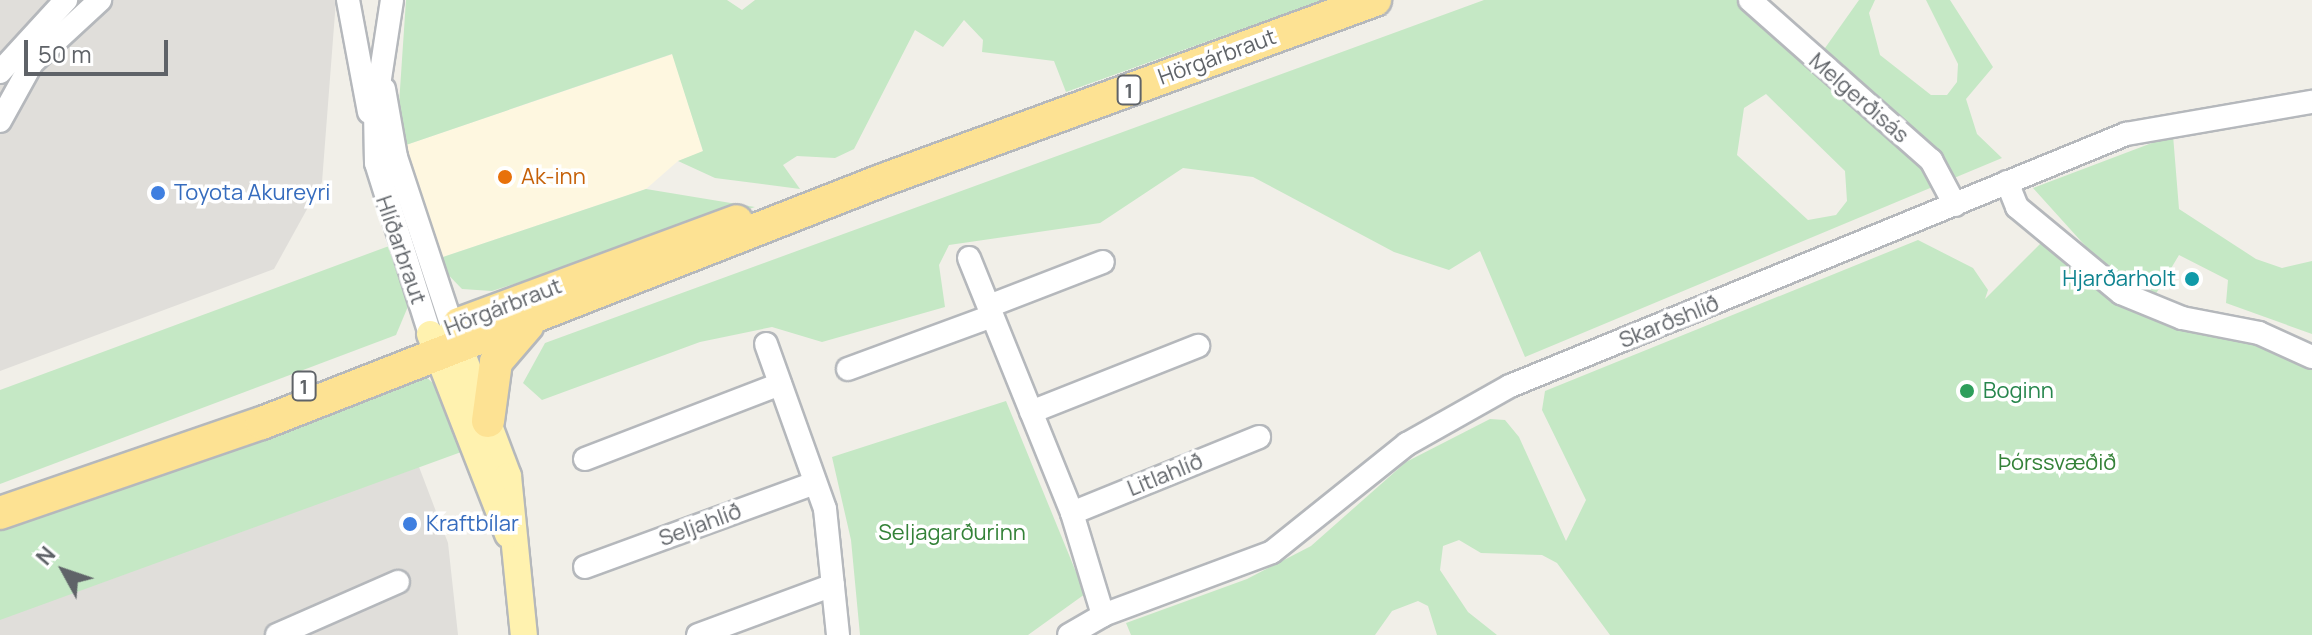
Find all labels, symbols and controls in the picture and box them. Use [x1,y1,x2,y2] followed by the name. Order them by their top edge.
[28,24,172,74] scale bar
[1155,24,1279,90] street label: Hörgárbraut
[38,37,92,70] text: 50 m
[1804,48,1914,148] street label: Melgerðisás
[1115,74,1143,106] road number: 1
[521,164,586,190] place label: Ak-inn
[496,168,514,186] marker: Ak-inn
[174,180,330,206] place label: Toyota Akureyri
[149,184,167,202] marker: Toyota Akureyri
[370,192,432,308] street label: Hlíðarbraut
[2062,266,2176,292] place label: Hjarðarholt
[2183,270,2201,288] marker: Hjarðarholt
[441,273,565,341] street label: Hörgárbraut
[1615,290,1723,354] street label: Skarðshlíð
[290,370,318,402] road number: 1
[1983,378,2054,404] place label: Boginn
[1958,382,1976,400] marker: Boginn
[1124,448,1206,502] street label: Litlahlíð
[1998,450,2116,476] park label: Þórssvæðið
[655,498,745,552] street label: Seljahlíð
[426,511,519,537] place label: Kraftbílar
[401,515,419,533] marker: Kraftbílar
[878,520,1026,546] park label: Seljagarðurinn
[24,531,104,611] north arrow
[29,540,62,571] text: N

